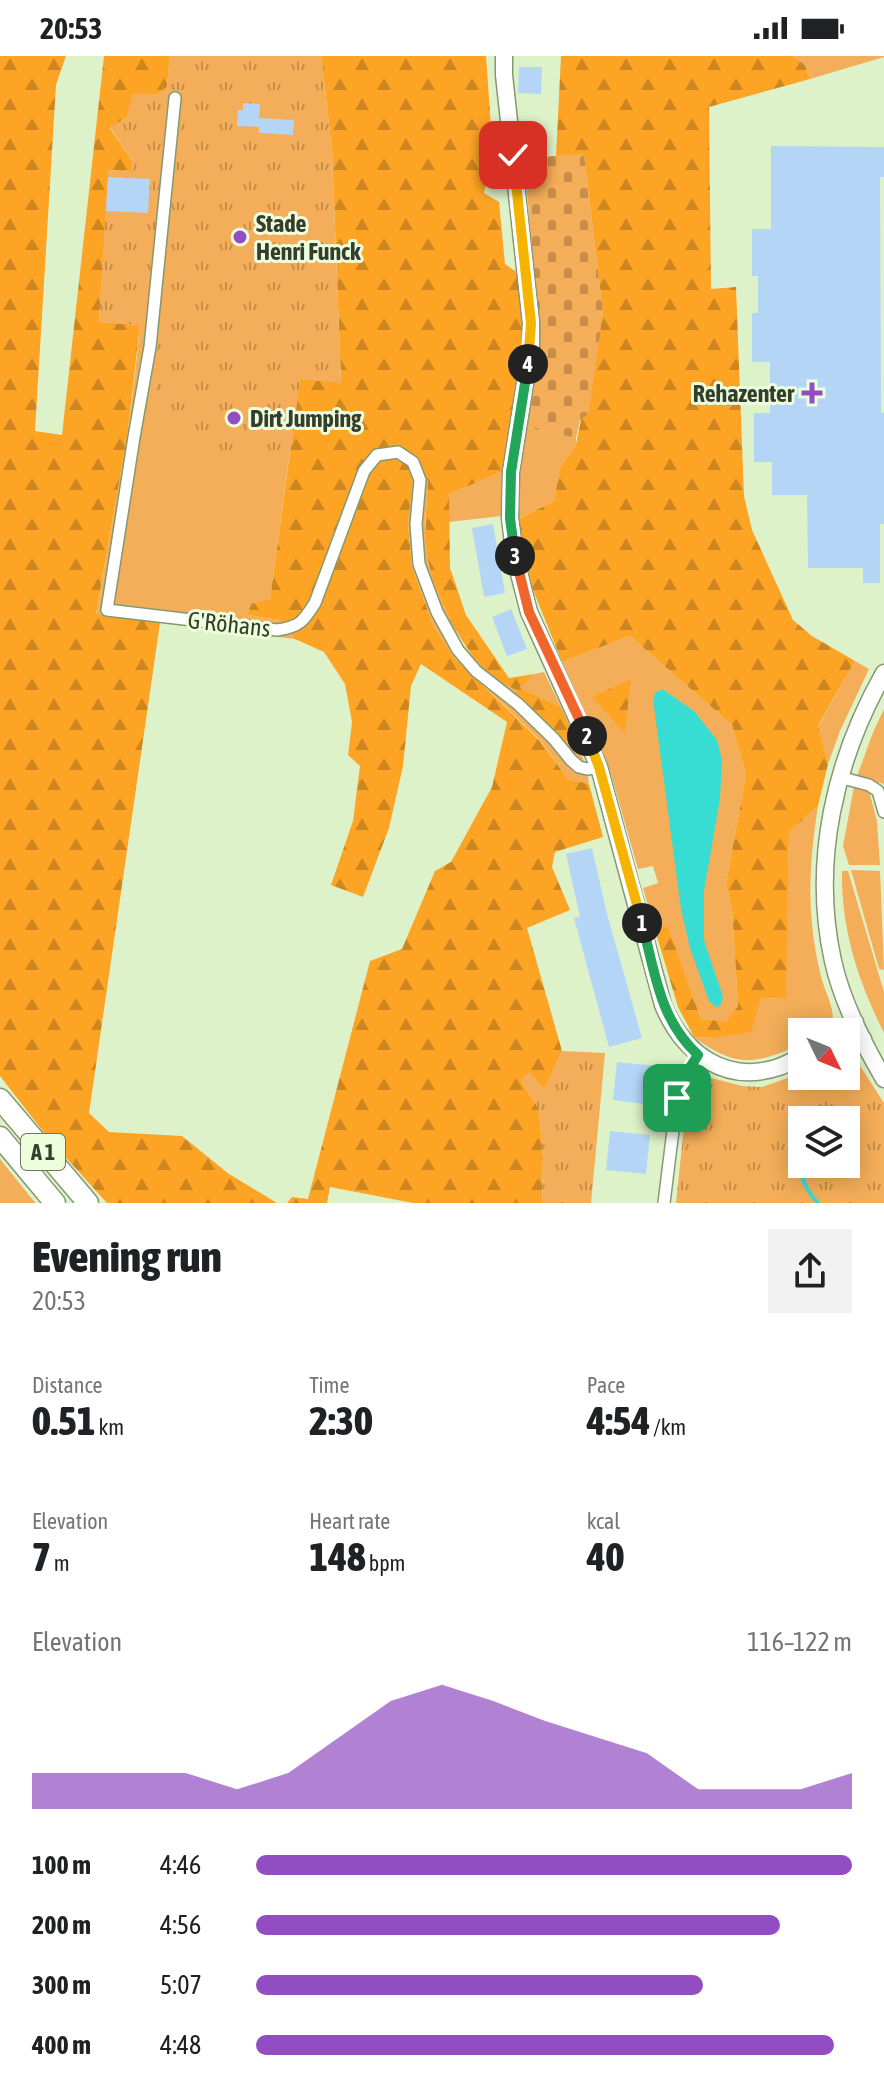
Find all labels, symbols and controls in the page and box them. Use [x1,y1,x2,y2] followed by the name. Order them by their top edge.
[40,11,102,45] text: 20:53
[479,121,547,189] pin
[491,133,535,177] icon: check
[256,210,361,265] place label: Stade Henri Funck
[231,228,249,246] marker: Stade Henri Funck
[508,344,548,384] pin: 4
[523,351,533,377] text: 4
[693,380,795,407] place label: Rehazenter
[801,382,823,404] marker: Rehazenter
[250,405,362,432] place label: Dirt Jumping
[225,409,243,427] marker: Dirt Jumping
[495,536,535,576] pin: 3
[510,543,520,569] text: 3
[186,606,272,642] street label: G'Röhans
[567,716,607,756] pin: 2
[582,723,592,749] text: 2
[622,903,662,943] pin: 1
[637,910,647,936] text: 1
[788,1018,860,1090] north arrow
[788,1018,860,1178] map controls
[643,1064,711,1132] pin
[655,1076,699,1120] icon: arrive
[788,1106,860,1178] button: layers
[21,1134,65,1170] road number: A 1
[768,1229,852,1313] button: share
[32,1231,222,1281] text: Evening run
[32,1286,86,1316] text: 20:53
[32,1372,103,1398] text: Distance
[309,1372,349,1398] text: Time
[587,1372,625,1398] text: Pace
[32,1398,96,1443] text: 0.51
[309,1398,373,1443] text: 2:30
[587,1398,650,1443] text: 4:54
[96,1414,124,1440] text: km
[650,1414,686,1440] text: /km
[32,1508,108,1534] text: Elevation
[309,1508,390,1534] text: Heart rate
[587,1508,620,1534] text: kcal
[32,1534,51,1579] text: 7
[309,1534,366,1579] text: 148
[587,1534,624,1579] text: 40
[51,1550,70,1576] text: m
[366,1550,405,1576] text: bpm
[32,1627,122,1657] text: Elevation
[747,1627,852,1657] text: 116–122 m
[32,1850,91,1880] text: 100 m
[160,1850,201,1880] text: 4:46
[32,1910,91,1940] text: 200 m
[160,1910,201,1940] text: 4:56
[32,1970,91,2000] text: 300 m
[160,1970,202,2000] text: 5:07
[32,2030,91,2060] text: 400 m
[160,2030,201,2060] text: 4:48

